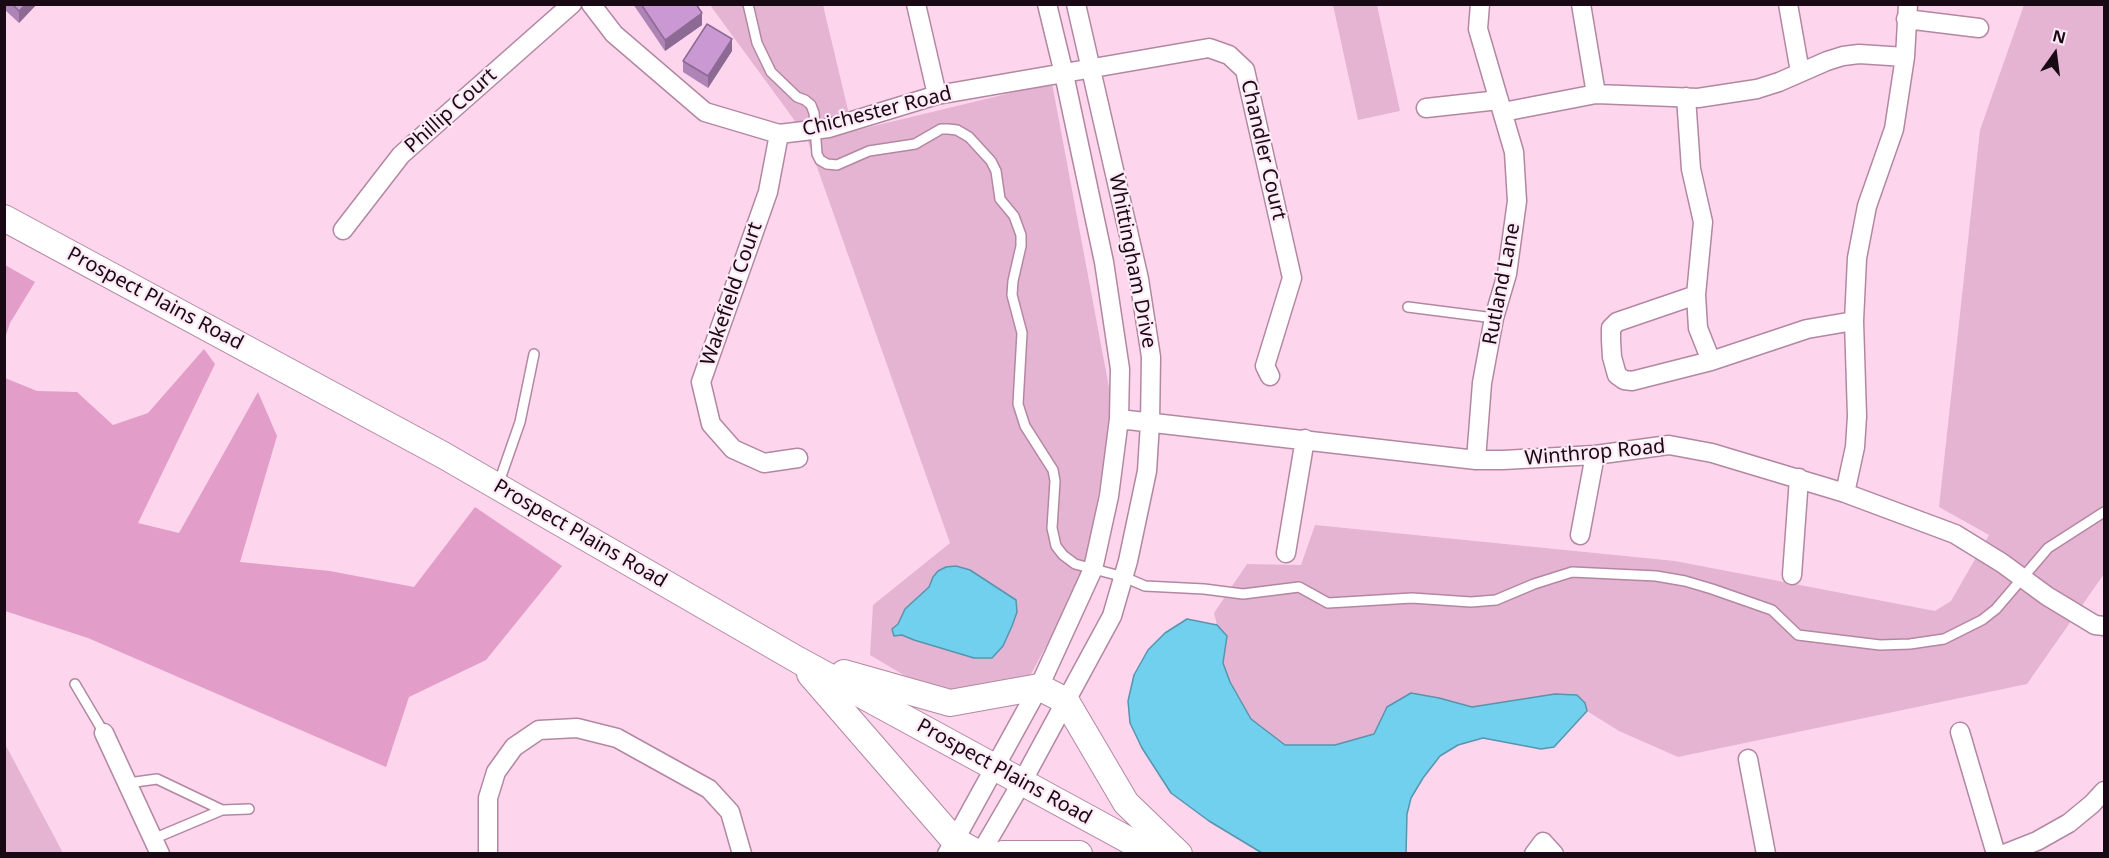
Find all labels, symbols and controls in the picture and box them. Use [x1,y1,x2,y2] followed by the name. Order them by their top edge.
[2025,24,2085,84] north arrow
[2050,24,2068,49] text: N
[400,64,502,158] street label: Phillip Court
[1235,77,1291,223] street label: Chandler Court
[800,82,954,142] street label: Chichester Road
[1103,172,1161,350] street label: Whittingham Drive
[696,219,768,369] street label: Wakefield Court
[1478,221,1526,347] street label: Rutland Lane
[63,242,247,356] street label: Prospect Plains Road
[1524,435,1666,471] street label: Winthrop Road
[489,475,671,593] street label: Prospect Plains Road
[912,714,1096,830] street label: Prospect Plains Road

